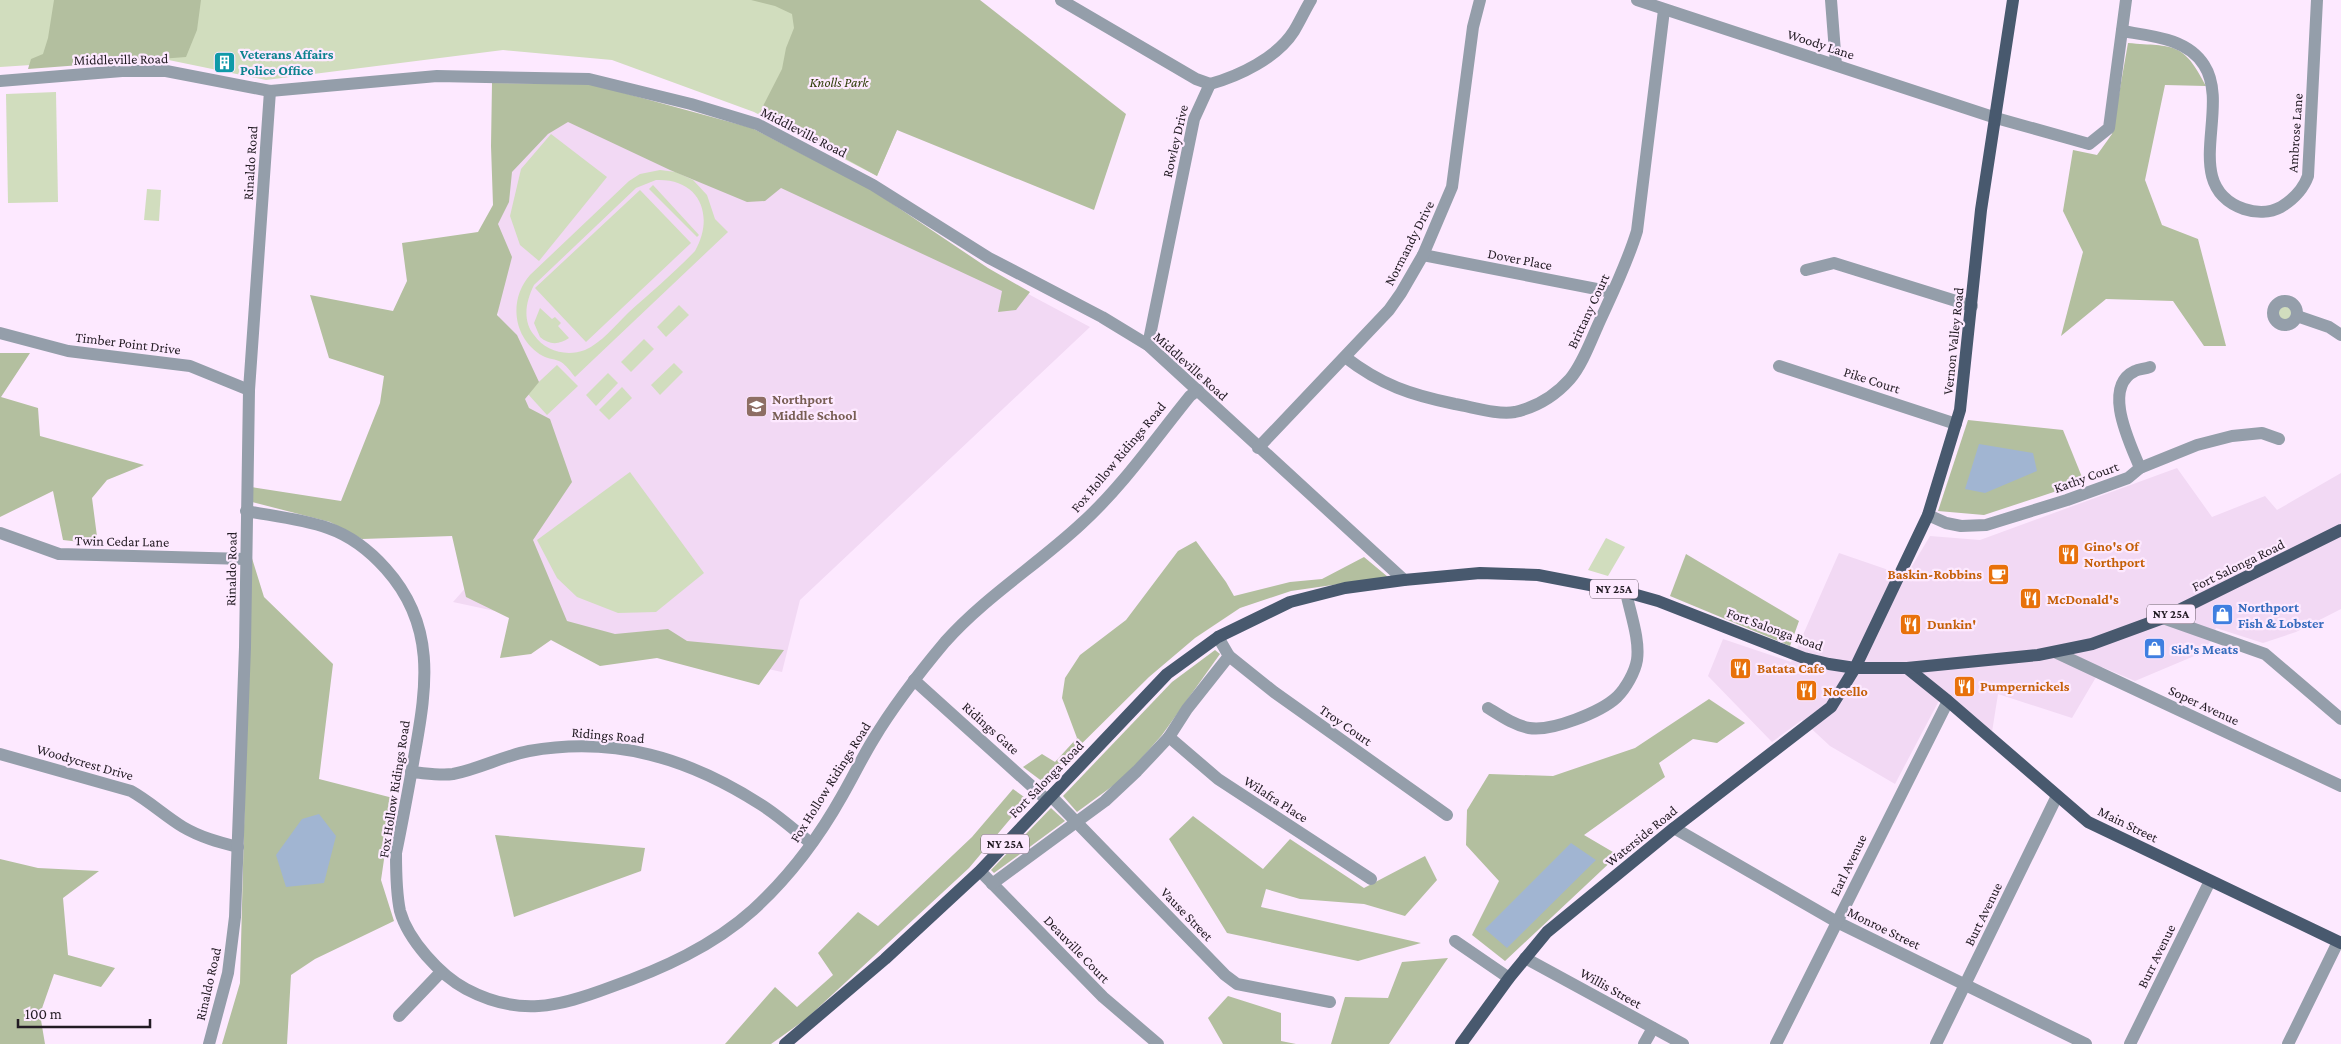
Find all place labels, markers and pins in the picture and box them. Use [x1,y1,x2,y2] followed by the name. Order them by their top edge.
[239,46,334,78] place label: Veterans Affairs Police Office
[212,50,236,74] building icon: Veterans Affairs Police Office
[772,391,857,423] place label: Northport Middle School
[744,395,768,419] school or university icon: Northport Middle School
[2084,538,2146,570] place label: Gino's Of Northport
[2056,542,2080,566] restaurant icon: Gino's Of Northport
[1986,562,2010,586] cafe icon: Baskin-Robbins
[1888,566,1982,582] place label: Baskin-Robbins
[2019,587,2043,611] restaurant icon: McDonald's
[2047,591,2119,607] place label: McDonald's
[2238,599,2325,631] place label: Northport Fish & Lobster
[2210,603,2234,627] shop icon: Northport Fish & Lobster
[1899,612,1923,636] restaurant icon: Dunkin'
[1927,616,1976,632] place label: Dunkin'
[2143,637,2167,661] shop icon: Sid's Meats
[2171,641,2238,657] place label: Sid's Meats
[1729,656,1753,680] restaurant icon: Batata Cafe
[1757,660,1825,676] place label: Batata Cafe
[1952,674,1976,698] restaurant icon: Pumpernickels
[1980,678,2070,694] place label: Pumpernickels
[1795,679,1819,703] restaurant icon: Nocello
[1823,683,1868,699] place label: Nocello

